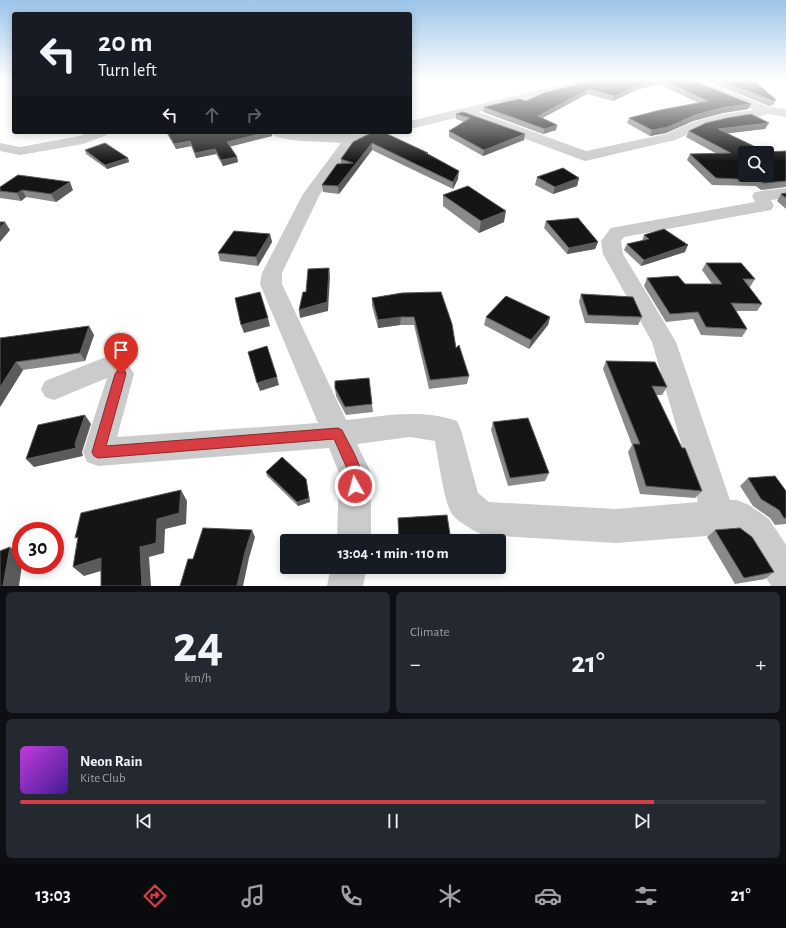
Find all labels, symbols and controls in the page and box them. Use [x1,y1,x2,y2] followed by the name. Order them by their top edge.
[32,28,84,80] icon: left
[98,29,153,57] text: 20 m
[98,62,157,80] text: Turn left
[159,104,181,126] icon: left
[201,104,223,126] icon: ahead
[243,104,265,126] icon: right
[738,146,774,182] map controls
[738,146,774,182] button: search
[104,333,138,374] pin
[110,339,132,361] icon: arrive
[334,465,376,507] position arrow
[12,522,64,574] speed limit sign: 30
[337,546,449,561] text: 13:04 · 1 min · 110 m
[173,619,223,671] text: 24
[410,626,449,639] text: Climate
[571,648,605,678] text: 21°
[410,653,421,675] text: −
[755,653,766,675] text: +
[185,672,211,685] text: km/h
[80,754,142,769] text: Neon Rain
[80,772,126,785] text: Kite Club
[133,810,155,832] icon: previous
[382,810,404,832] icon: pause
[631,810,653,832] icon: next
[141,882,169,910] icon: directions
[239,882,267,910] icon: music
[337,882,365,910] icon: phone
[436,882,464,910] icon: climate
[534,882,562,910] icon: car
[632,882,660,910] icon: filters
[35,887,71,905] text: 13:03
[731,887,751,905] text: 21°

